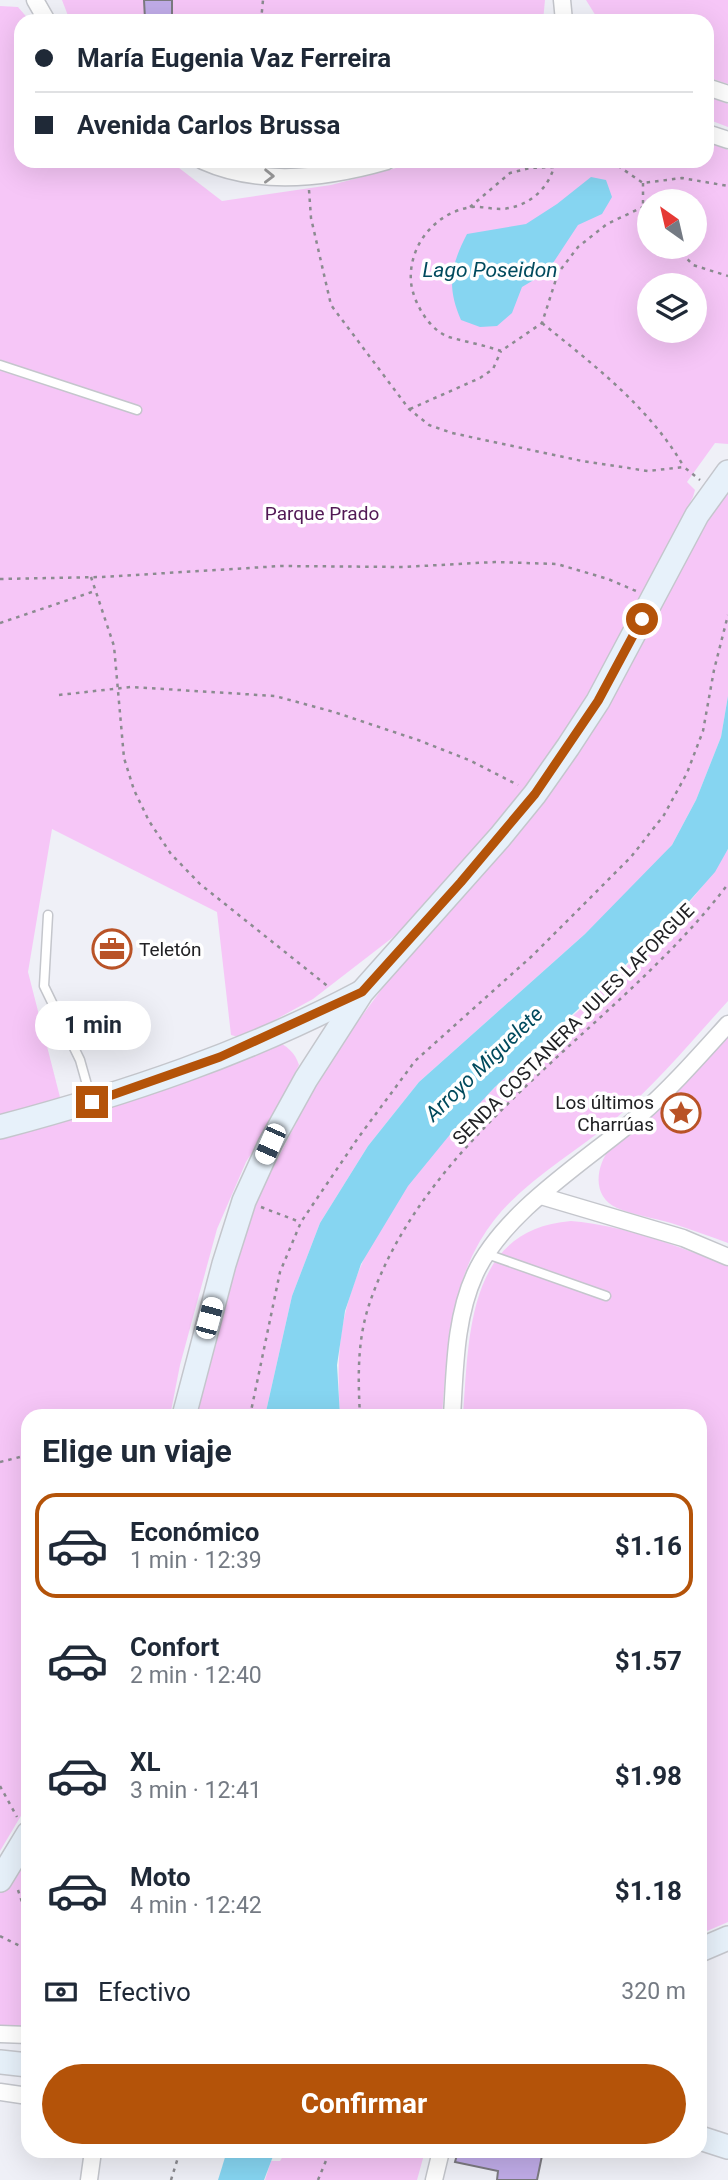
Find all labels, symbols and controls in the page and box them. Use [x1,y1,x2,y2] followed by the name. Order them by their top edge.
[77,43,391,73] text: María Eugenia Vaz Ferreira
[77,110,340,140] text: Avenida Carlos Brussa
[264,168,275,184] one-way arrow
[637,189,707,259] north arrow
[637,189,707,343] map controls
[422,258,558,282] water label: Lago Poseidon
[637,273,707,343] button: layers
[265,502,379,525] park label: Parque Prado
[626,603,658,635] route start
[448,899,699,1150] street label: SENDA COSTANERA JULES LAFORGUE
[91,928,133,970] office icon: Teletón
[139,938,202,961] place label: Teletón
[34,1000,150,1050] callout: 1 min
[420,1002,548,1127] water label: Arroyo Miguelete
[64,1012,122,1039] text: 1 min
[76,1086,108,1118] route end
[555,1091,654,1136] place label: Los últimos Charrúas
[660,1092,702,1134] place icon: Los últimos Charrúas
[252,1121,289,1167] car
[194,1295,225,1341] car
[42,1432,232,1470] text: Elige un viaje
[46,1514,109,1577] icon: car
[130,1517,259,1547] text: Económico
[615,1531,682,1561] text: $1.16
[130,1547,262,1574] text: 1 min · 12:39
[46,1629,109,1692] icon: car
[130,1632,219,1662] text: Confort
[615,1646,682,1676] text: $1.57
[130,1662,262,1689] text: 2 min · 12:40
[46,1744,109,1807] icon: car
[130,1747,161,1777] text: XL
[615,1761,682,1791] text: $1.98
[130,1777,262,1804] text: 3 min · 12:41
[46,1859,109,1922] icon: car
[130,1862,191,1892] text: Moto
[615,1876,682,1906] text: $1.18
[130,1892,262,1919] text: 4 min · 12:42
[42,1973,80,2011] icon: cash
[98,1977,191,2007] text: Efectivo
[621,1978,686,2005] text: 320 m
[42,2064,686,2144] button: Confirmar

